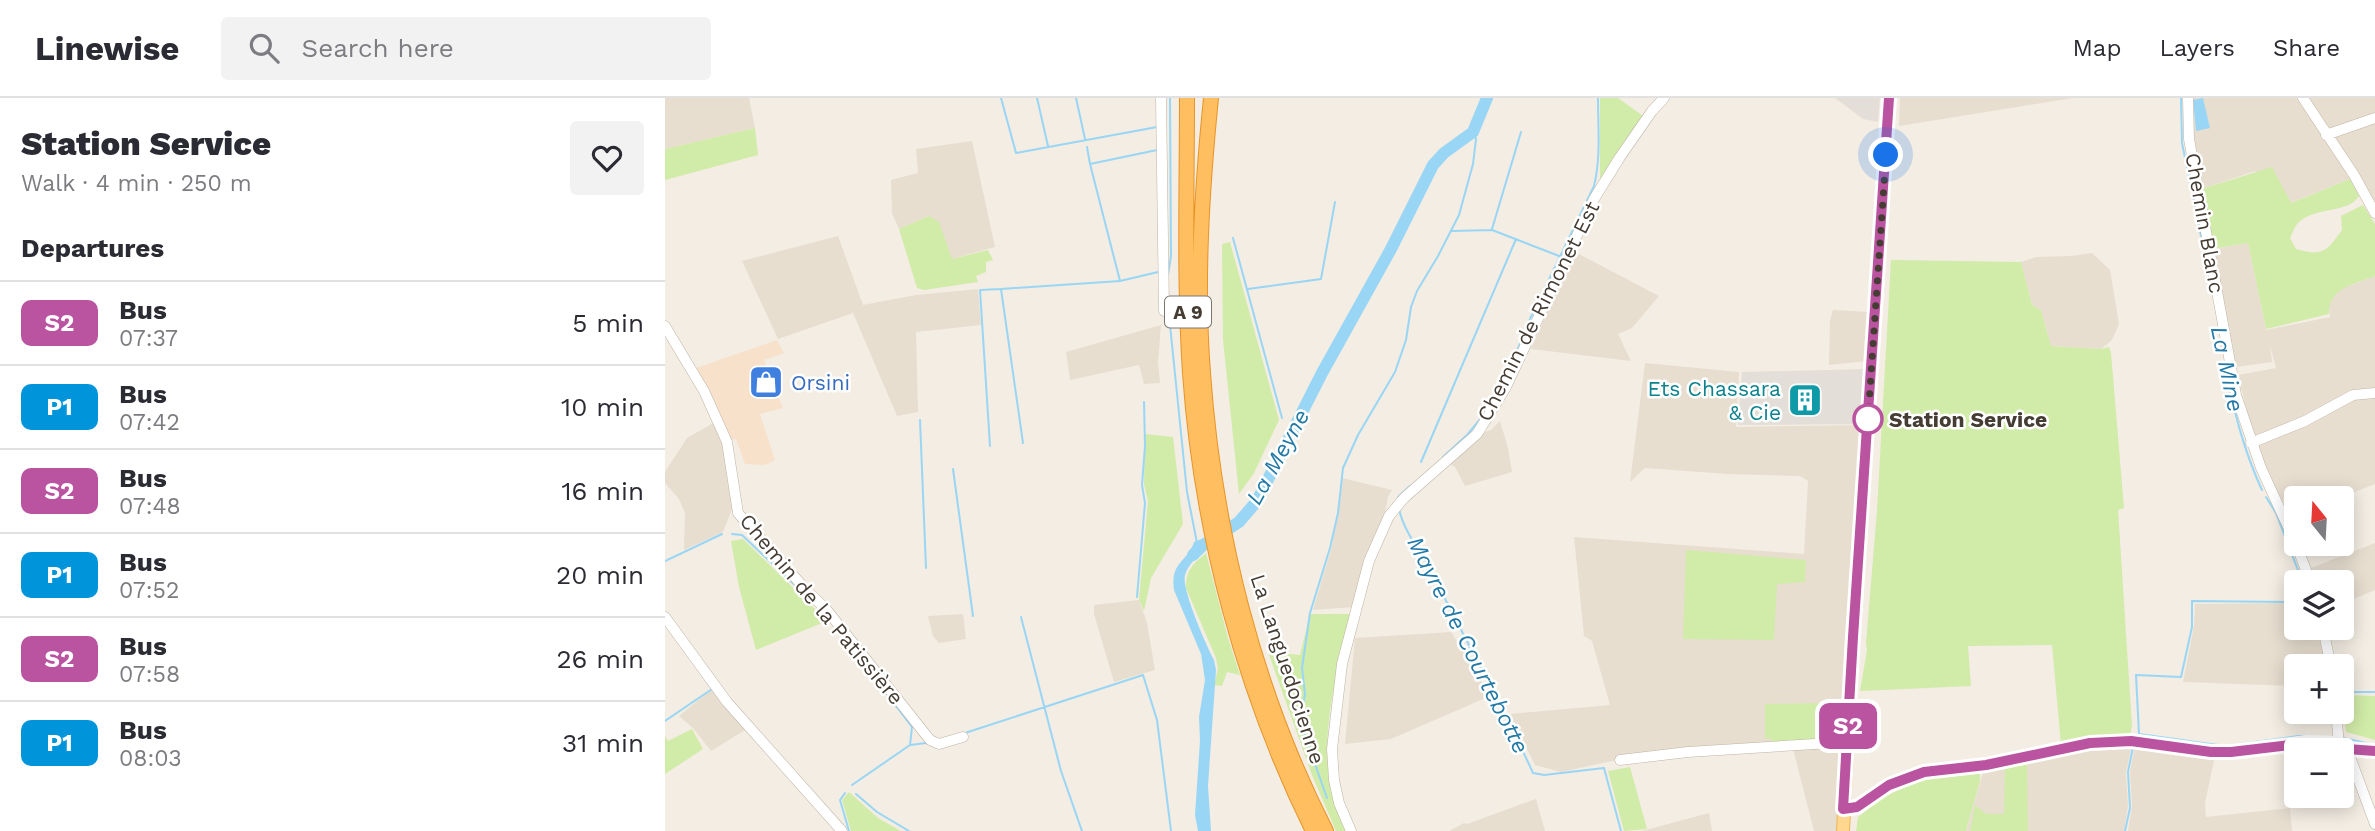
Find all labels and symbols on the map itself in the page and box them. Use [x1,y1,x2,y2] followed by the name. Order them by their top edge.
[1868,137,1903,172] your location
[2180,151,2230,295] street label: Chemin Blanc
[1472,197,1605,425] street label: Chemin de Rimonet Est
[1165,296,1211,328] road number: A 9
[2205,324,2249,414] water label: La Mine
[747,363,785,401] shop icon: Orsini
[791,370,850,395] place label: Orsini
[1648,376,1781,425] place label: Ets Chassara & Cie
[1786,381,1824,419] building icon: Ets Chassara & Cie
[1853,404,1883,434] marker: Station Service
[1241,405,1315,509] water label: La Meyne
[1889,407,2047,432] place label: Station Service
[2284,486,2354,556] north arrow
[735,508,909,710] street label: Chemin de la Patissière
[1401,532,1535,758] water label: Mayre de Courtebotte
[1245,571,1331,767] street label: La Languedocienne
[1817,703,1879,749] line badge: S2

